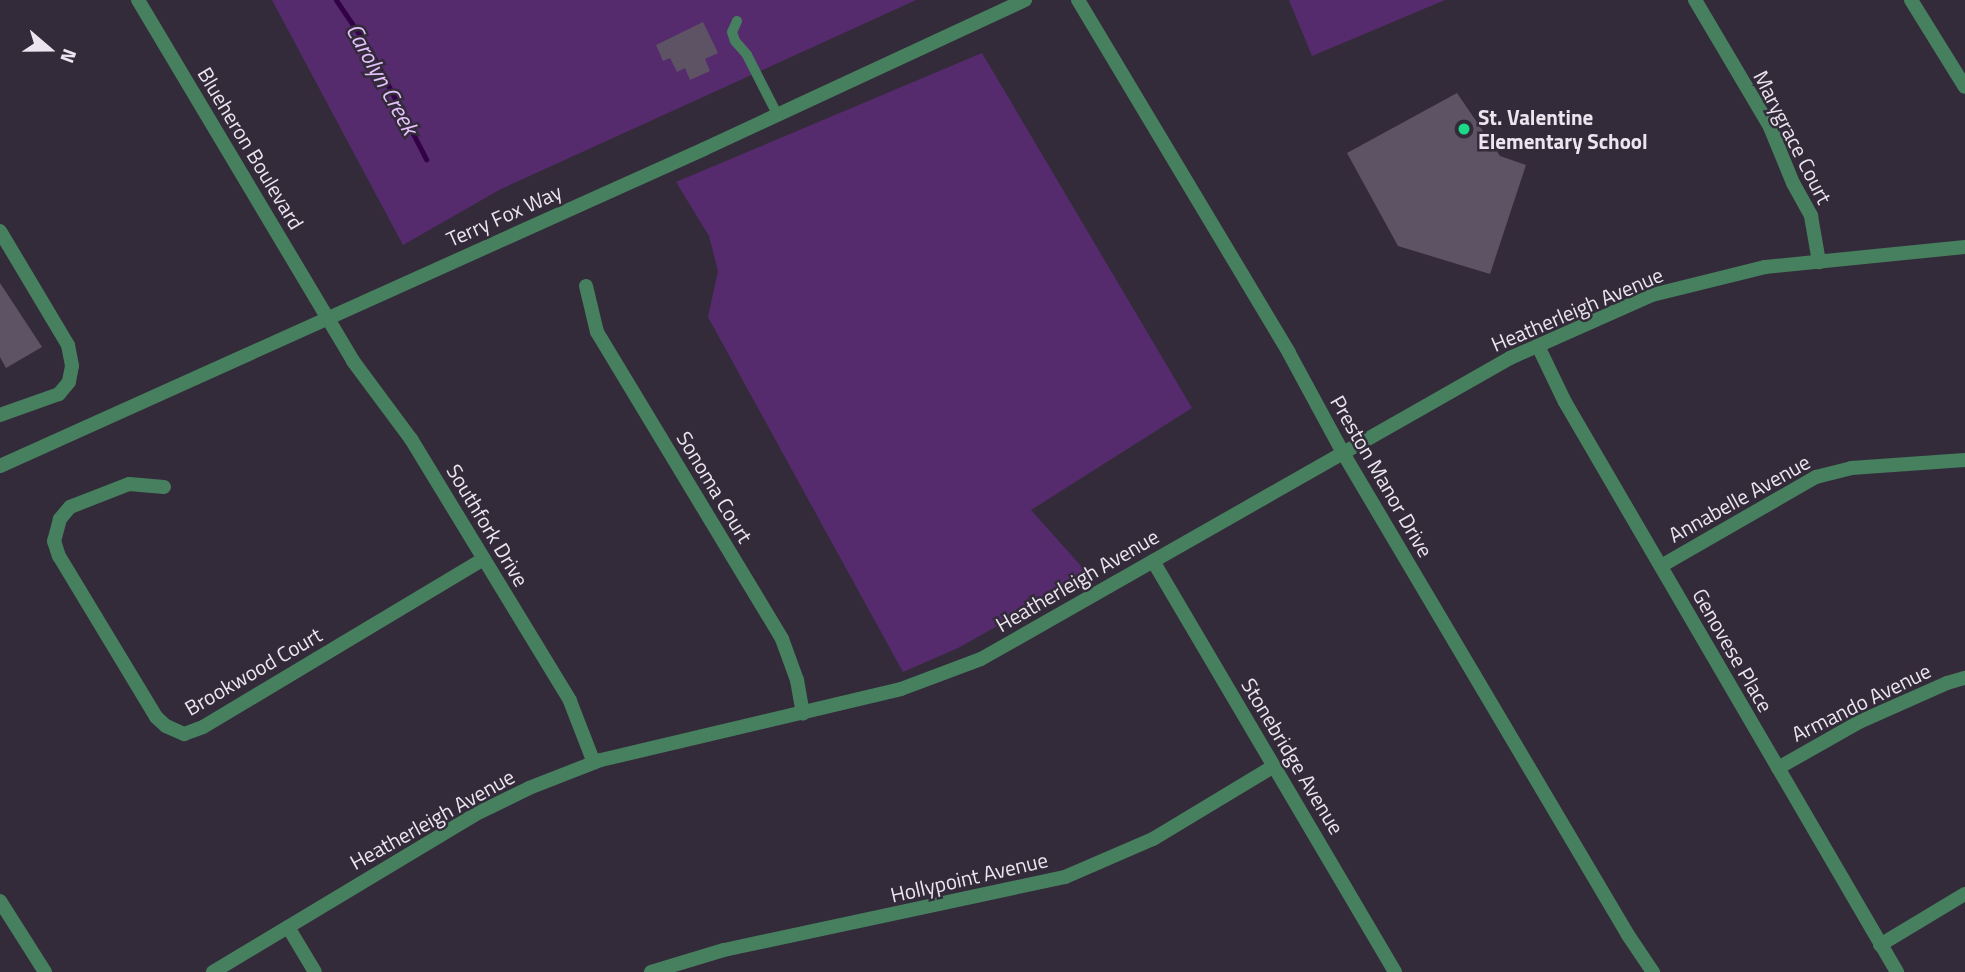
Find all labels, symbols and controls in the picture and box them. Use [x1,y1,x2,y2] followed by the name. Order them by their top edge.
[14,14,84,84] north arrow
[340,18,424,140] water label: Carolyn Creek
[53,45,85,67] text: N
[193,62,309,234] street label: Blueheron Boulevard
[1749,66,1837,208] street label: Marygrace Court
[1478,104,1648,154] place label: St. Valentine Elementary School
[1456,121,1472,137] marker: St. Valentine Elementary School
[442,178,566,252] street label: Terry Fox Way
[1487,261,1667,357] street label: Heatherleigh Avenue
[1325,391,1439,561] street label: Preston Manor Drive
[672,427,758,547] street label: Sonoma Court
[1664,449,1814,547] street label: Annabelle Avenue
[442,459,534,591] street label: Southfork Drive
[991,523,1163,637] street label: Heatherleigh Avenue
[1687,584,1779,716] street label: Genovese Place
[180,622,326,720] street label: Brookwood Court
[1787,657,1935,747] street label: Armando Avenue
[1237,674,1349,838] street label: Stonebridge Avenue
[345,763,519,875] street label: Heatherleigh Avenue
[888,847,1050,907] street label: Hollypoint Avenue

